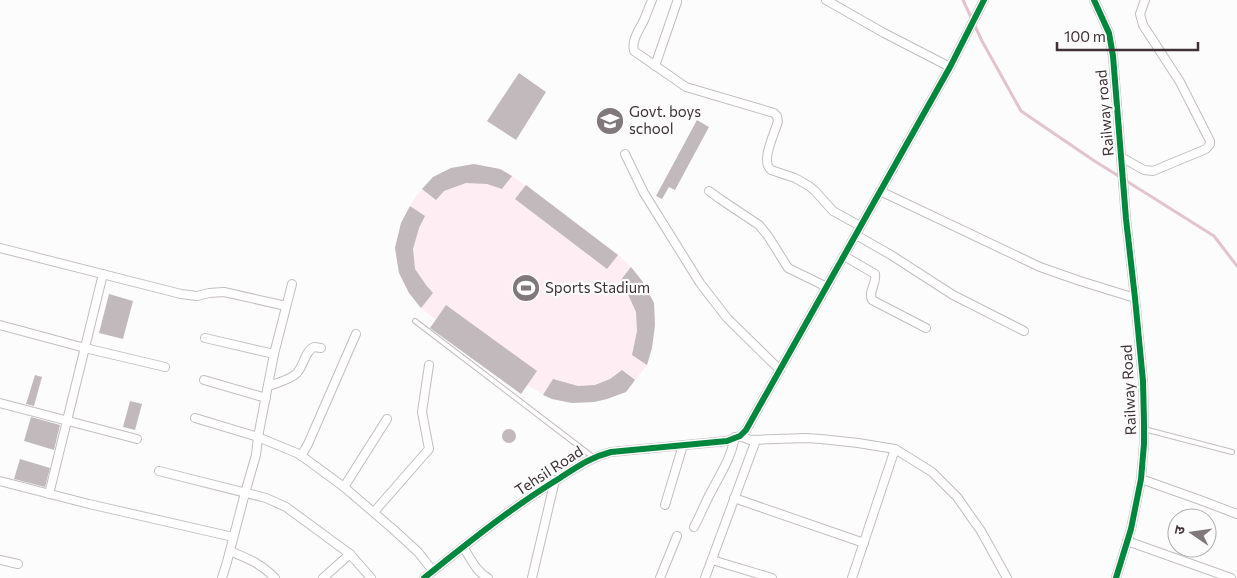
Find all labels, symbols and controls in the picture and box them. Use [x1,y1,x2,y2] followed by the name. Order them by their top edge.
[1057,20,1198,52] scale bar
[1064,27,1106,45] text: 100 m
[1091,69,1117,157] street label: Railway road
[629,102,701,137] place label: Govt. boys school
[595,106,625,136] school or university icon: Govt. boys school
[511,273,541,303] sports icon: Sports Stadium
[545,278,650,296] place label: Sports Stadium
[1117,344,1139,436] street label: Railway Road
[511,442,586,499] street label: Tehsil Road
[1167,508,1217,558] north arrow
[1170,523,1188,536] text: उ

